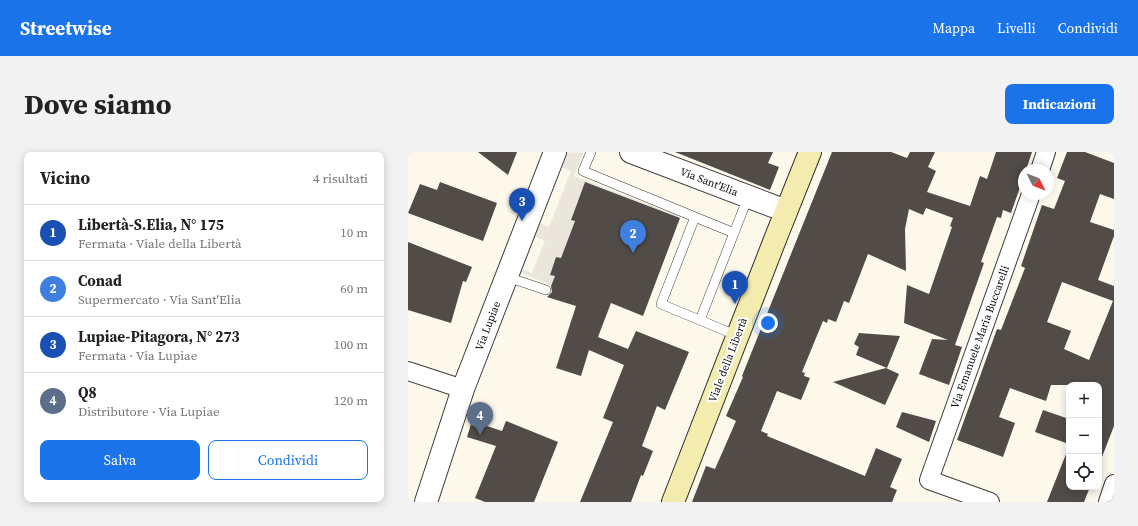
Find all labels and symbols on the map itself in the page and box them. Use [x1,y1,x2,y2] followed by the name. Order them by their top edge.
[678,164,740,200] street label: Via Sant'Elia
[1018,164,1054,200] north arrow
[509,188,535,221] pin: 3
[620,220,646,253] pin: 2
[947,263,1013,411] street label: Via Emanuele Maria Buccarelli
[722,271,748,304] pin: 1
[472,299,504,353] street label: Via Lupiae
[758,313,778,333] your location
[705,315,751,405] street label: Viale della Libertà
[467,402,493,435] pin: 4

